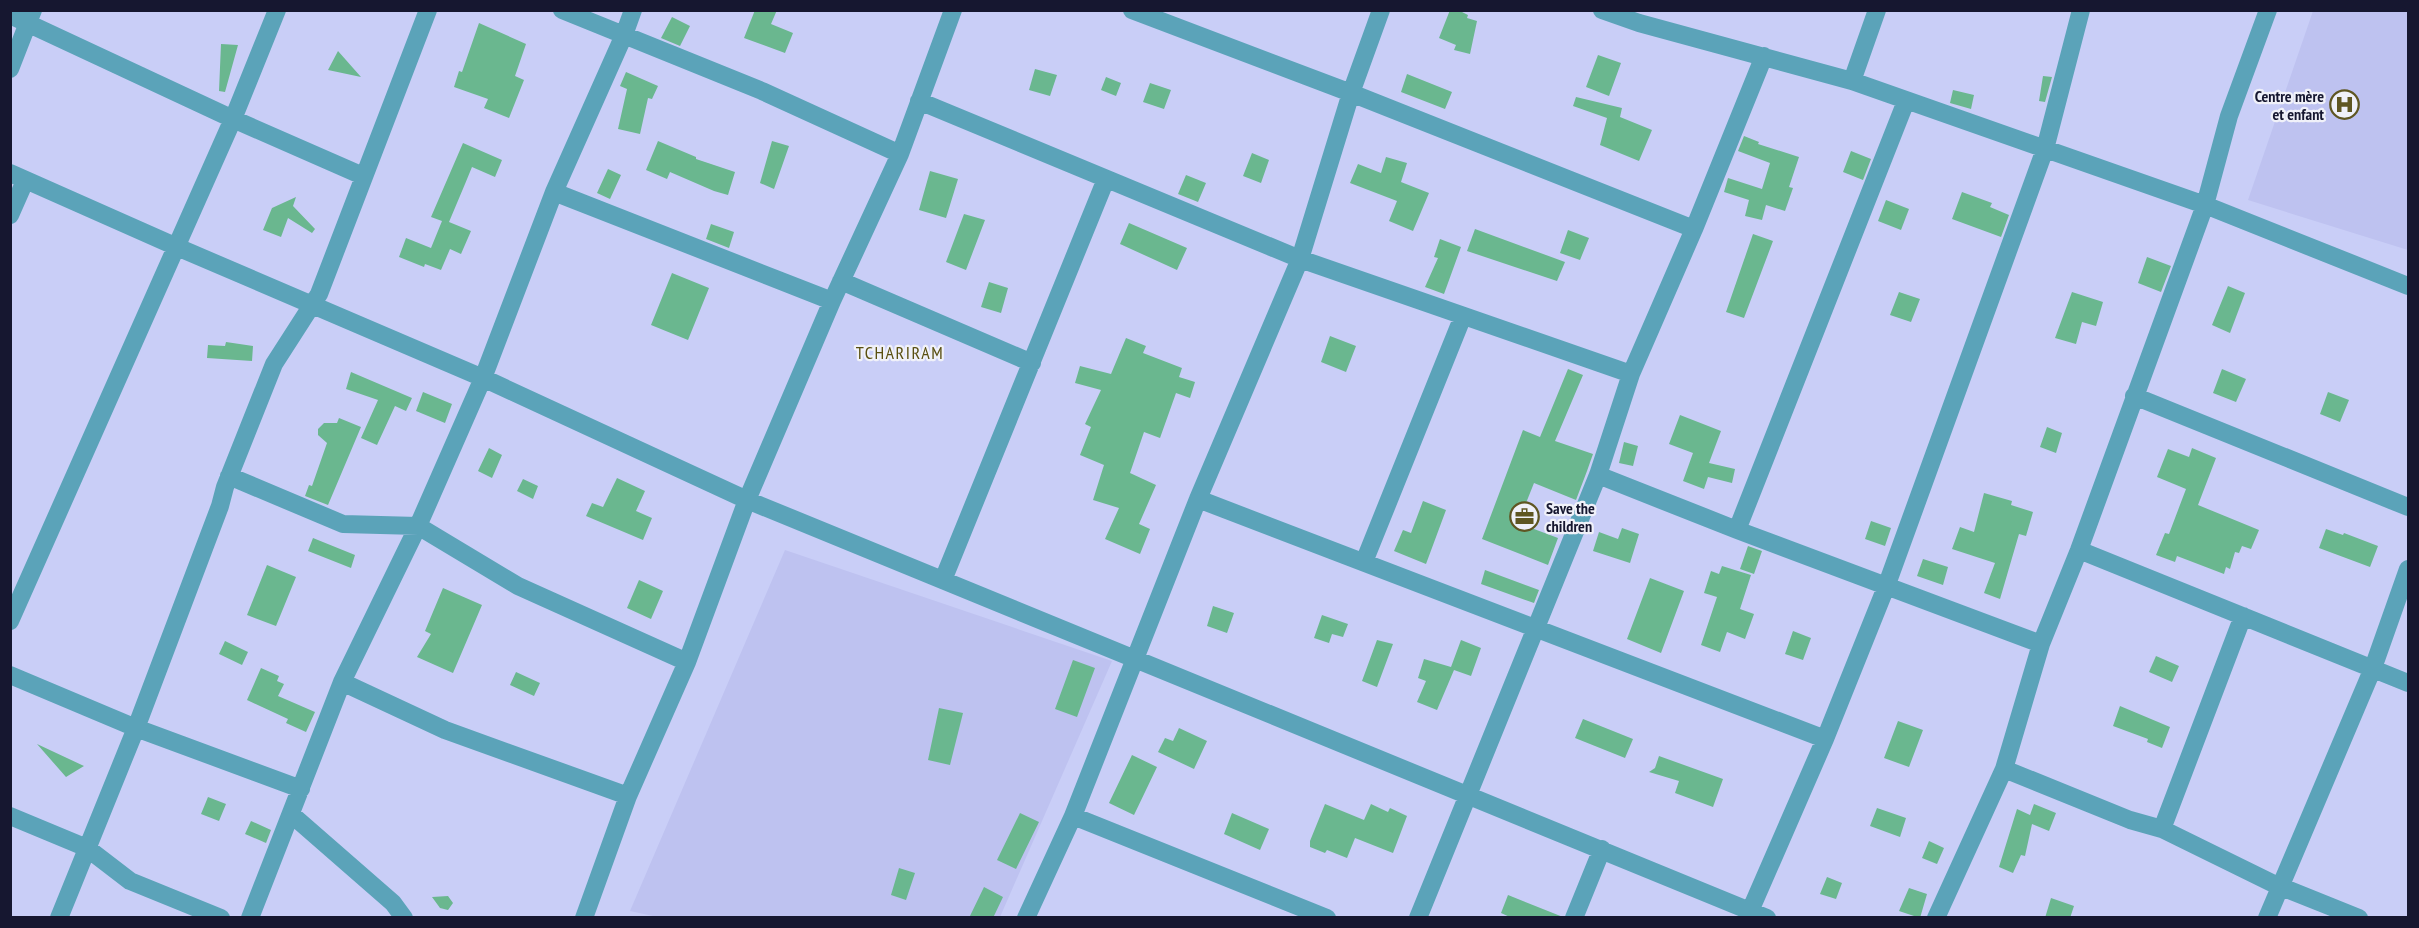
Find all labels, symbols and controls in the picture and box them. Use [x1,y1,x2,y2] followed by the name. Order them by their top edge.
[2255,86,2324,124] place label: Centre mère et enfant
[2329,89,2361,121] hospital icon: Centre mère et enfant
[856,341,944,364] district label: TCHARIRAM
[1546,498,1595,536] place label: Save the children
[1509,501,1541,533] office icon: Save the children

